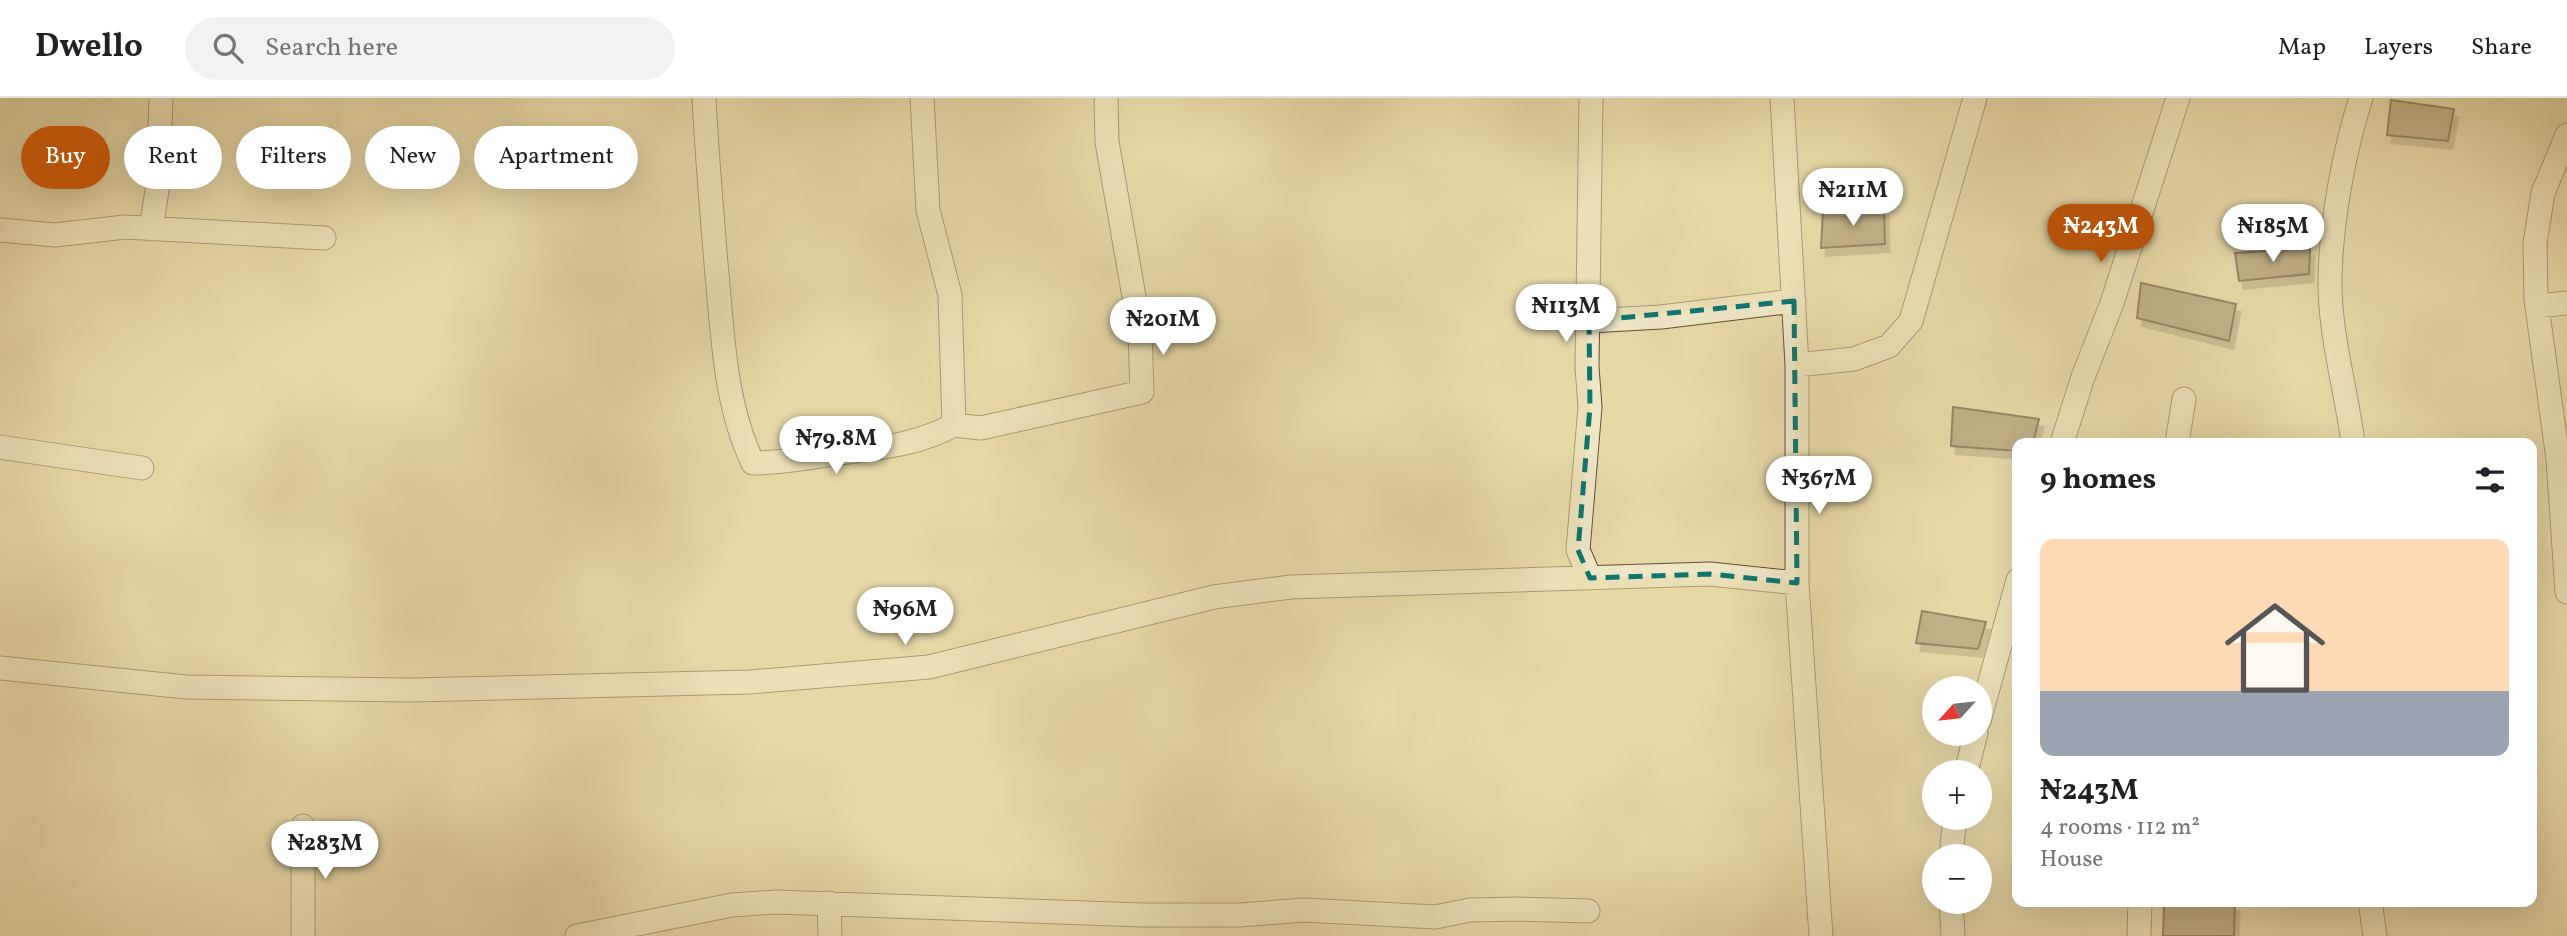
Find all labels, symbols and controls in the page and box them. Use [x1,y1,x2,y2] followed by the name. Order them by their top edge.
[185,17,675,80] search box
[35,25,143,71] text: Dwello
[209,29,247,67] icon: search
[265,30,398,66] text: Search here
[2278,31,2326,65] text: Map
[2364,31,2433,65] text: Layers
[2471,31,2532,65] text: Share
[21,126,110,189] chip: Buy
[124,126,222,189] chip: Rent
[236,126,351,189] chip: Filters
[365,126,460,189] chip: New
[474,126,638,189] chip: Apartment
[1804,169,1902,228] pin: ₦211M
[1818,175,1888,207] text: ₦211M
[2052,204,2150,264] pin: ₦243M
[2224,204,2322,264] pin: ₦185M
[2063,211,2139,243] text: ₦243M
[2237,211,2309,243] text: ₦185M
[1517,285,1615,344] pin: ₦113M
[1531,291,1601,323] text: ₦113M
[1114,298,1212,357] pin: ₦201M
[1126,304,1200,336] text: ₦201M
[779,416,893,476] pin: ₦79.8M
[795,423,877,455] text: ₦79.8M
[1770,456,1868,516] pin: ₦367M
[2040,459,2156,501] text: 9 homes
[2471,461,2509,499] icon: filters
[1782,463,1856,495] text: ₦367M
[2212,585,2338,711] icon: home
[864,588,946,647] pin: ₦96M
[873,594,937,626] text: ₦96M
[1922,676,1992,746] north arrow
[1922,676,1992,914] map controls
[1922,760,1992,830] button: +
[2040,770,2138,812] text: ₦243M
[2040,812,2200,844] text: 4 rooms · 112 m²
[276,822,374,881] pin: ₦283M
[287,828,363,860] text: ₦283M
[1922,844,1992,914] button: −
[2040,844,2103,876] text: House

